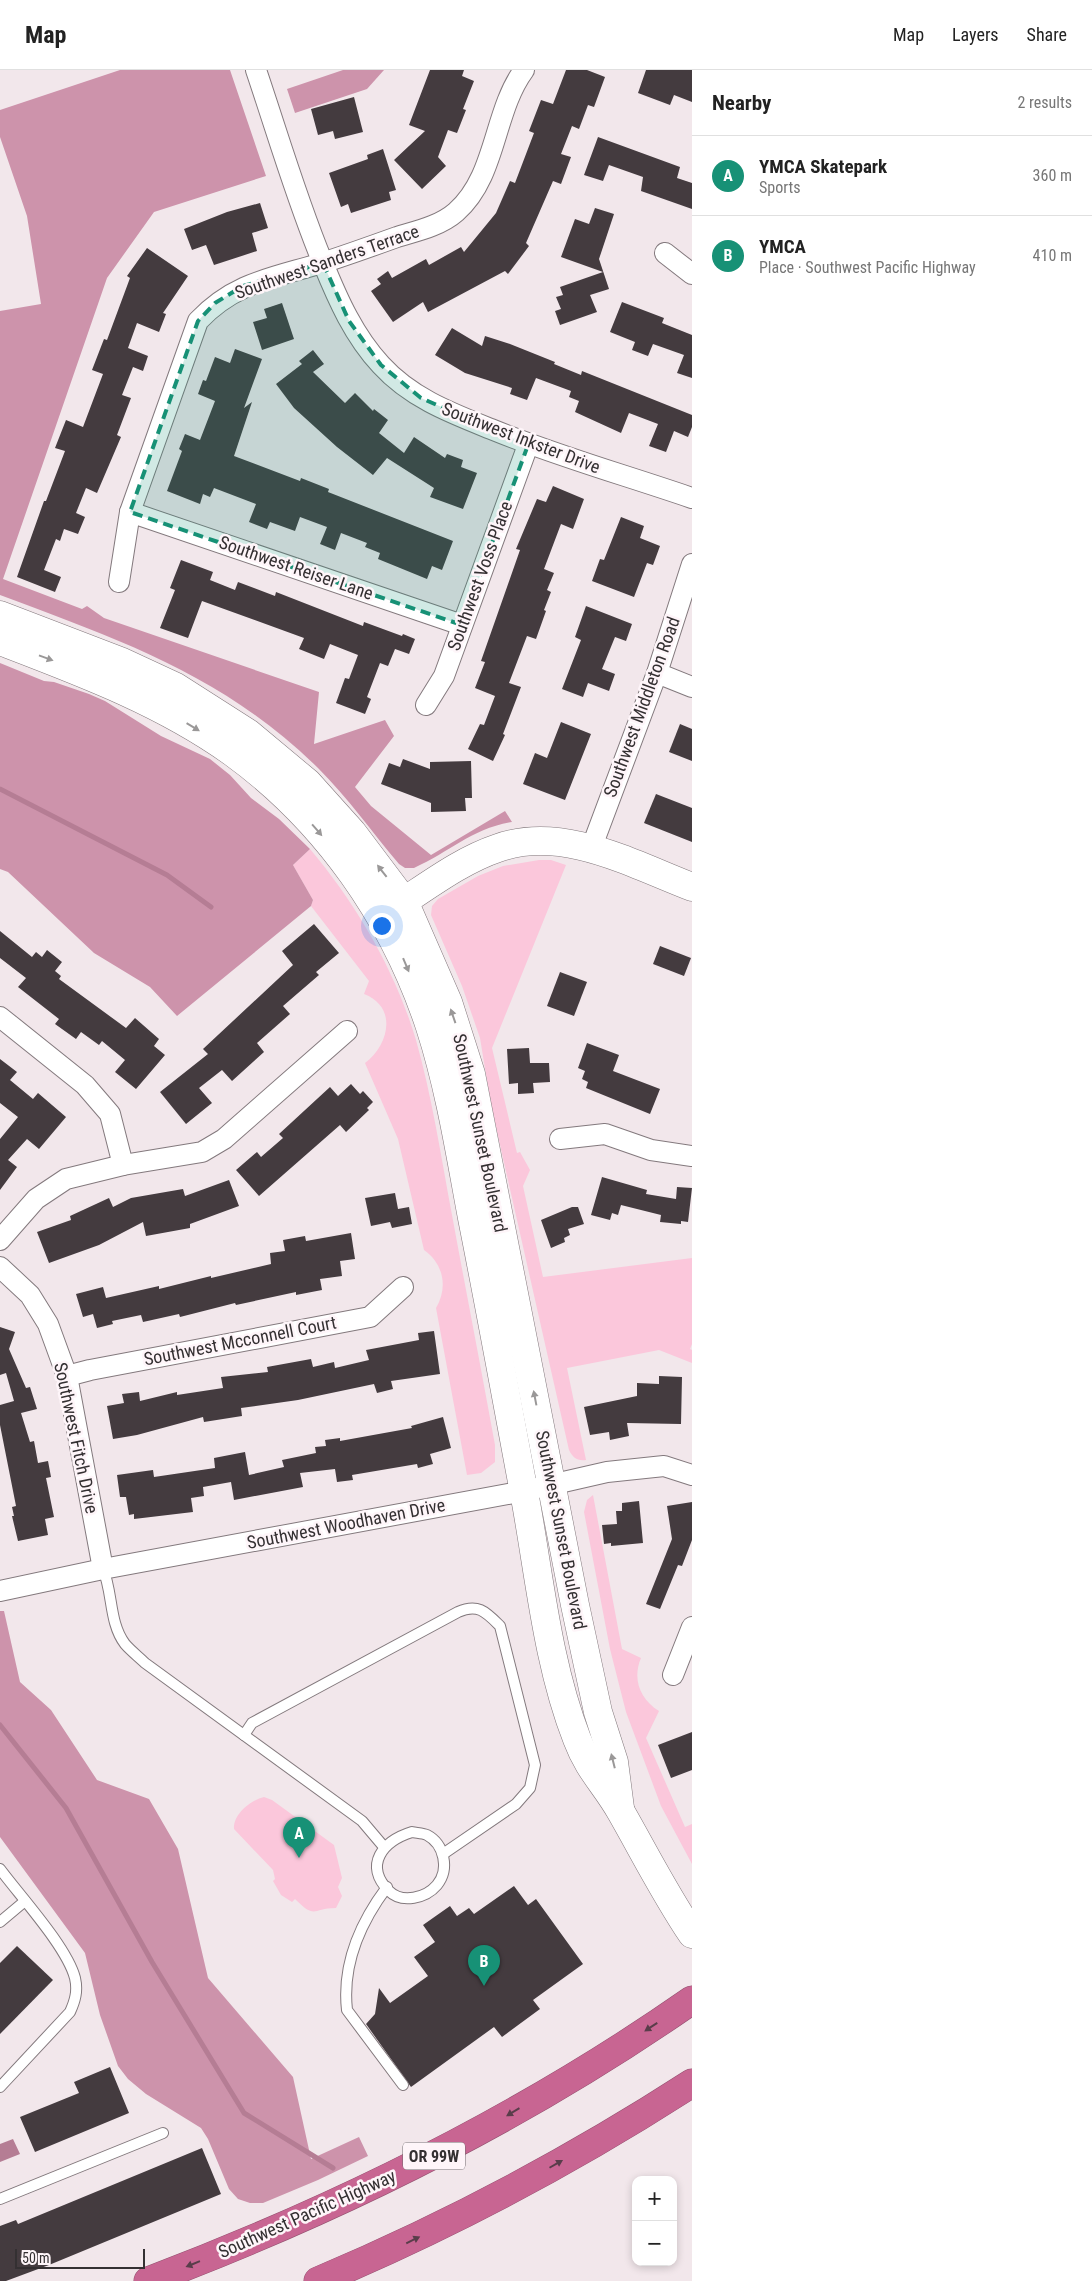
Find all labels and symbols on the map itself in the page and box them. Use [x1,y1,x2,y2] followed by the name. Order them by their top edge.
[232,220,422,303] street label: Southwest Sanders Terrace
[439,398,603,477] street label: Southwest Inkster Drive
[443,498,516,653] street label: Southwest Voss Place
[216,531,376,604] street label: Southwest Reiser Lane
[599,614,684,800] street label: Southwest Middleton Road
[38,655,53,663] one-way arrow
[186,722,199,731] one-way arrow
[311,824,323,836] one-way arrow
[377,865,388,878] one-way arrow
[369,913,395,939] your location
[402,958,410,973] one-way arrow
[449,1009,456,1024] one-way arrow
[449,1032,512,1234] street label: Southwest Sunset Boulevard
[142,1312,338,1369] street label: Southwest Mcconnell Court
[50,1360,103,1515] street label: Southwest Fitch Drive
[530,1389,538,1405] one-way arrow
[532,1429,591,1631] street label: Southwest Sunset Boulevard
[245,1494,447,1553] street label: Southwest Woodhaven Drive
[609,1754,617,1769] one-way arrow
[283,1817,315,1858] pin: A
[468,1945,500,1986] pin: B
[645,2022,658,2031] one-way arrow
[507,2108,520,2117] one-way arrow
[403,2142,465,2170] road number: OR 99W
[550,2160,563,2169] one-way arrow
[215,2165,399,2262] street label: Southwest Pacific Highway
[406,2236,420,2244] one-way arrow
[15,2246,145,2269] scale bar
[186,2260,200,2268] one-way arrow

